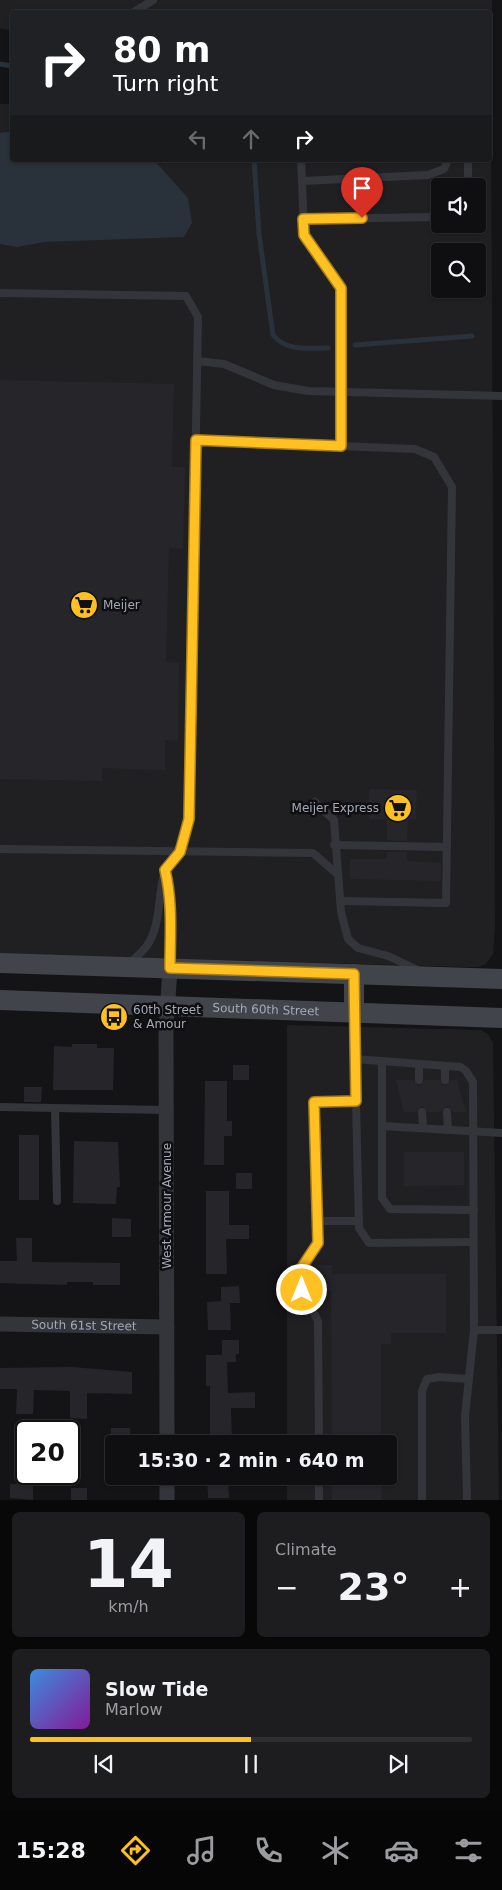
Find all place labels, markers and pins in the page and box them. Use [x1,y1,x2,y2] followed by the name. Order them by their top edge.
[341,167,383,218] pin
[69,590,99,620] supermarket icon: Meijer
[103,598,140,612] place label: Meijer
[383,793,413,823] supermarket icon: Meijer Express
[292,801,379,815] place label: Meijer Express
[99,1002,129,1032] bus stop icon: 60th Street & Amour
[133,1003,201,1031] place label: 60th Street & Amour

